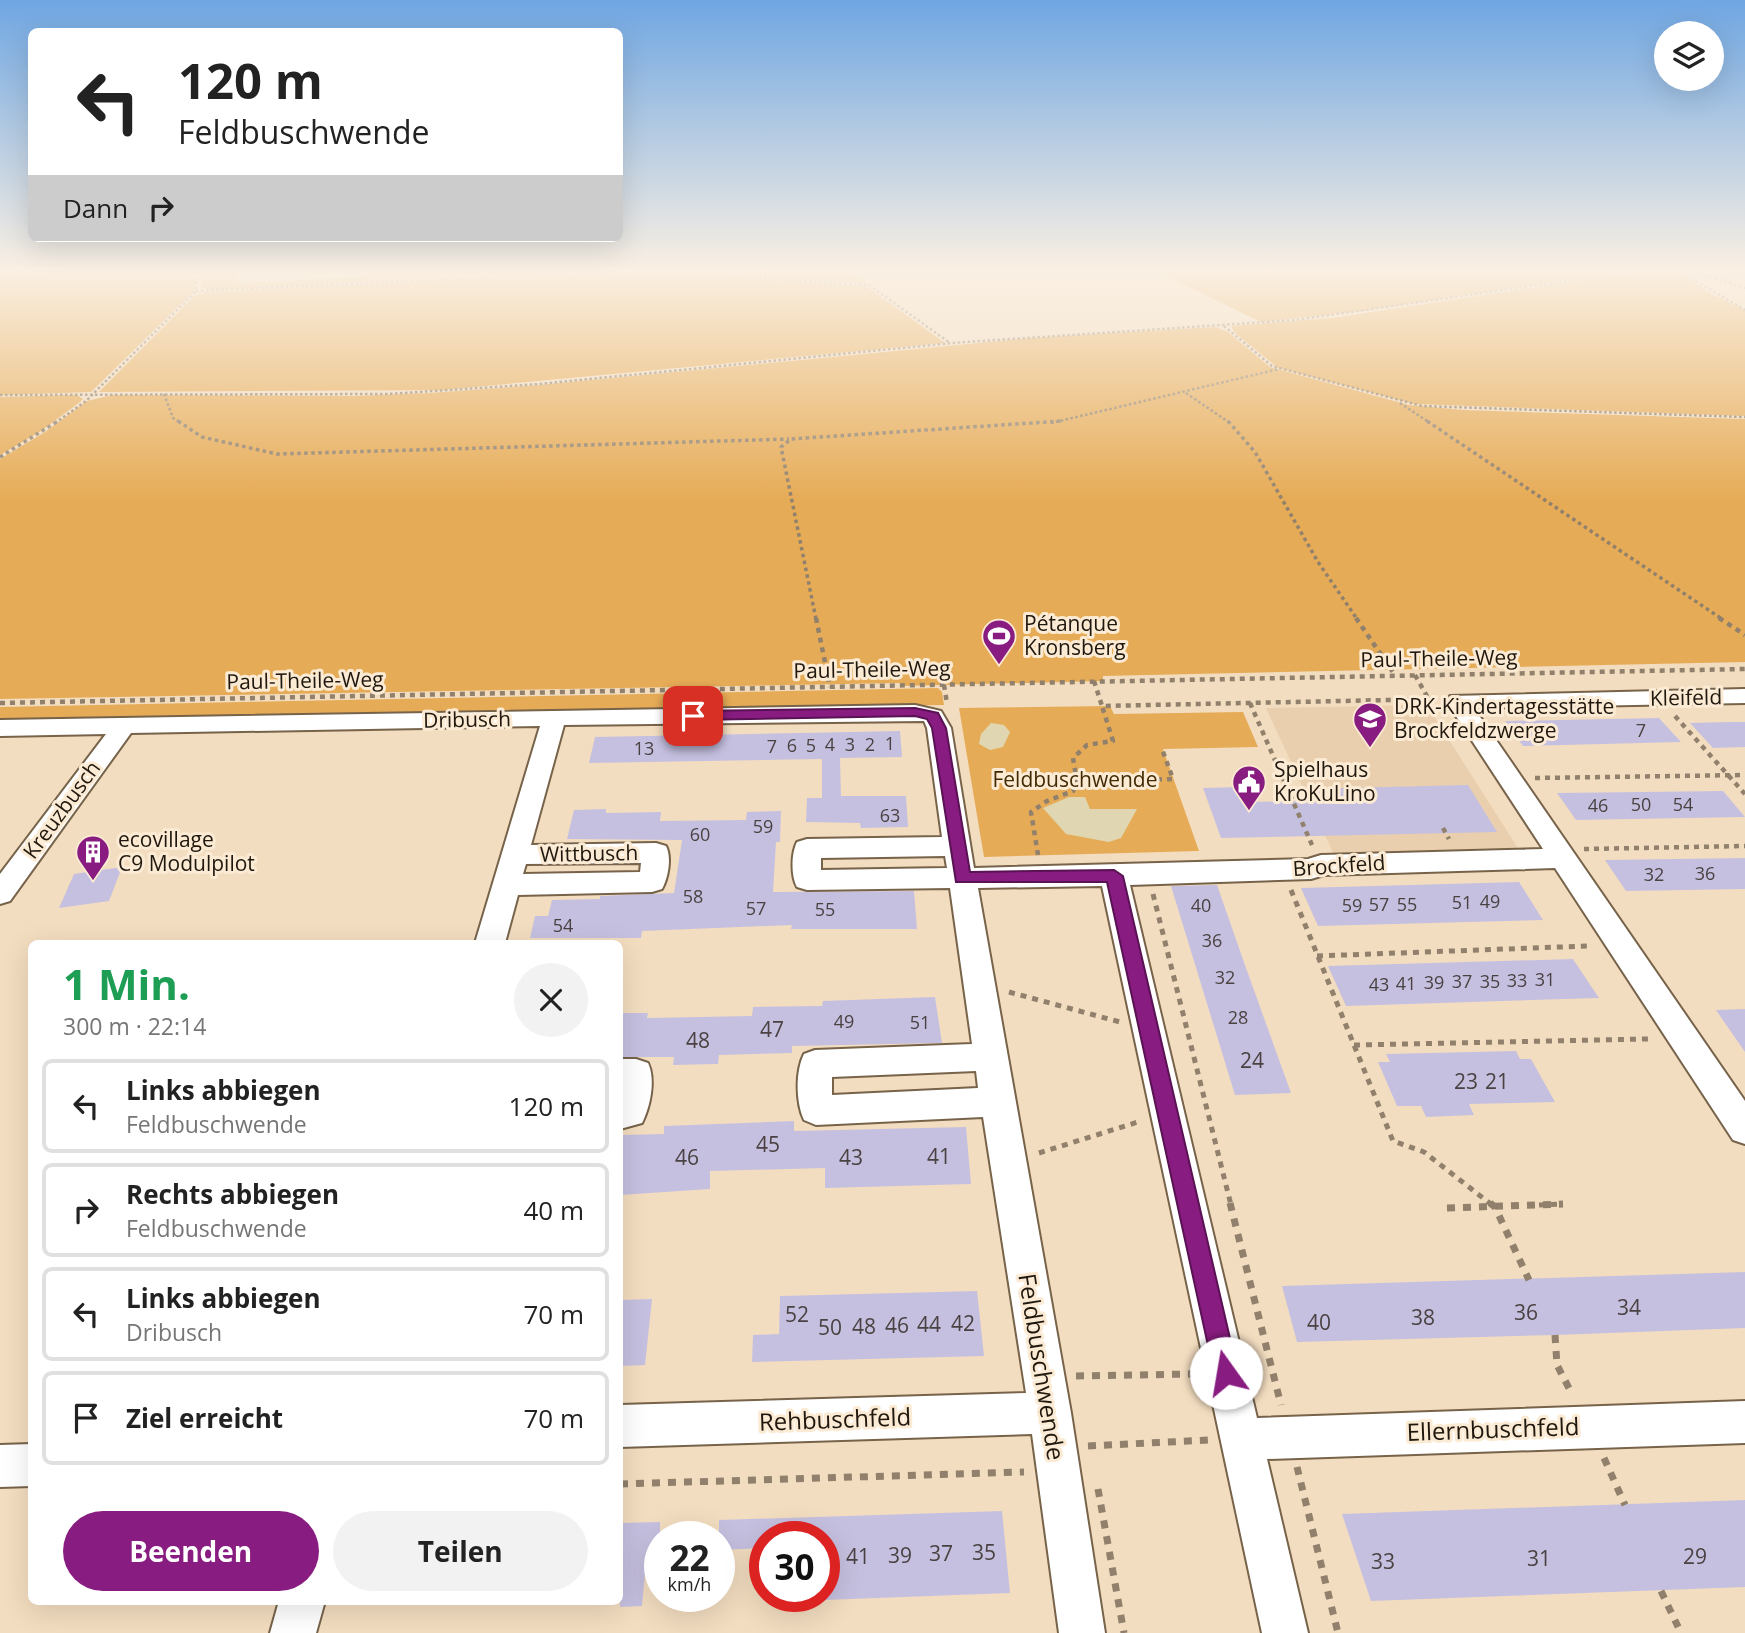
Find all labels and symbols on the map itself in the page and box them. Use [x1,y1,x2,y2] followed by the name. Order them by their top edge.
[1024,609,1126,661] place label: Pétanque Kronsberg
[980,617,1018,666] sports icon: Pétanque Kronsberg
[1360,643,1518,673] street label: Paul-Theile-Weg
[793,654,951,684] street label: Paul-Theile-Weg
[226,665,384,695] street label: Paul-Theile-Weg
[1650,682,1722,712] street label: Kleifeld
[663,686,723,746] pin
[1394,692,1614,744] place label: DRK-Kindertagesstätte Brockfeldzwerge
[1351,700,1389,749] school or university icon: DRK-Kindertagesstätte Brockfeldzwerge
[423,704,511,734] street label: Dribusch
[1636,718,1646,742] house number: 7
[885,731,895,755] house number: 1
[825,732,835,756] house number: 4
[845,732,855,756] house number: 3
[865,732,875,756] house number: 2
[787,733,797,757] house number: 6
[806,733,816,757] house number: 5
[767,734,777,758] house number: 7
[634,736,654,760] house number: 13
[16,755,106,864] street label: Kreuzbusch
[1274,755,1376,807] place label: Spielhaus KroKuLino
[1230,763,1268,812] public building icon: Spielhaus KroKuLino
[992,765,1158,793] park label: Feldbuschwende
[1631,792,1651,816] house number: 50
[1673,792,1693,816] house number: 54
[1588,793,1608,817] house number: 46
[880,803,900,827] house number: 63
[753,814,773,838] house number: 59
[690,822,710,846] house number: 60
[118,825,255,877] place label: ecovillage C9 Modulpilot
[74,833,112,882] building icon: ecovillage C9 Modulpilot
[540,838,638,868] street label: Wittbusch
[1292,848,1386,882] street label: Brockfeld
[1695,861,1715,885] house number: 36
[1644,862,1664,886] house number: 32
[683,884,703,908] house number: 58
[1480,889,1500,913] house number: 49
[1452,890,1472,914] house number: 51
[1369,892,1389,916] house number: 57
[1397,892,1417,916] house number: 55
[1191,893,1211,917] house number: 40
[1342,893,1362,917] house number: 59
[746,896,766,920] house number: 57
[815,897,835,921] house number: 55
[553,913,573,937] house number: 54
[1202,928,1222,952] house number: 36
[1215,965,1235,989] house number: 32
[1535,967,1555,991] house number: 31
[1507,968,1527,992] house number: 33
[1452,969,1472,993] house number: 37
[1480,969,1500,993] house number: 35
[1424,970,1444,994] house number: 39
[1396,971,1416,995] house number: 41
[1369,972,1389,996] house number: 43
[1228,1005,1248,1029] house number: 28
[834,1009,854,1033] house number: 49
[910,1010,930,1034] house number: 51
[760,1015,784,1043] house number: 47
[686,1026,710,1054] house number: 48
[1240,1046,1264,1074] house number: 24
[1454,1067,1478,1095] house number: 23
[1485,1067,1509,1095] house number: 21
[756,1130,780,1158] house number: 45
[927,1142,951,1170] house number: 41
[675,1143,699,1171] house number: 46
[839,1143,863,1171] house number: 43
[1011,1271,1074,1462] street label: Feldbuschwende
[1617,1293,1641,1321] house number: 34
[1514,1298,1538,1326] house number: 36
[785,1300,809,1328] house number: 52
[1411,1303,1435,1331] house number: 38
[1307,1308,1331,1336] house number: 40
[951,1309,975,1337] house number: 42
[917,1310,941,1338] house number: 44
[885,1311,909,1339] house number: 46
[852,1312,876,1340] house number: 48
[818,1313,842,1341] house number: 50
[1189,1336,1263,1410] position arrow
[758,1399,912,1438] street label: Rehbuschfeld
[1406,1409,1580,1448] street label: Ellernbuschfeld
[749,1521,840,1612] speed limit sign: 30
[972,1538,996,1566] house number: 35
[929,1539,953,1567] house number: 37
[888,1541,912,1569] house number: 39
[846,1542,870,1570] house number: 41
[1683,1542,1707,1570] house number: 29
[1527,1544,1551,1572] house number: 31
[1371,1547,1395,1575] house number: 33

